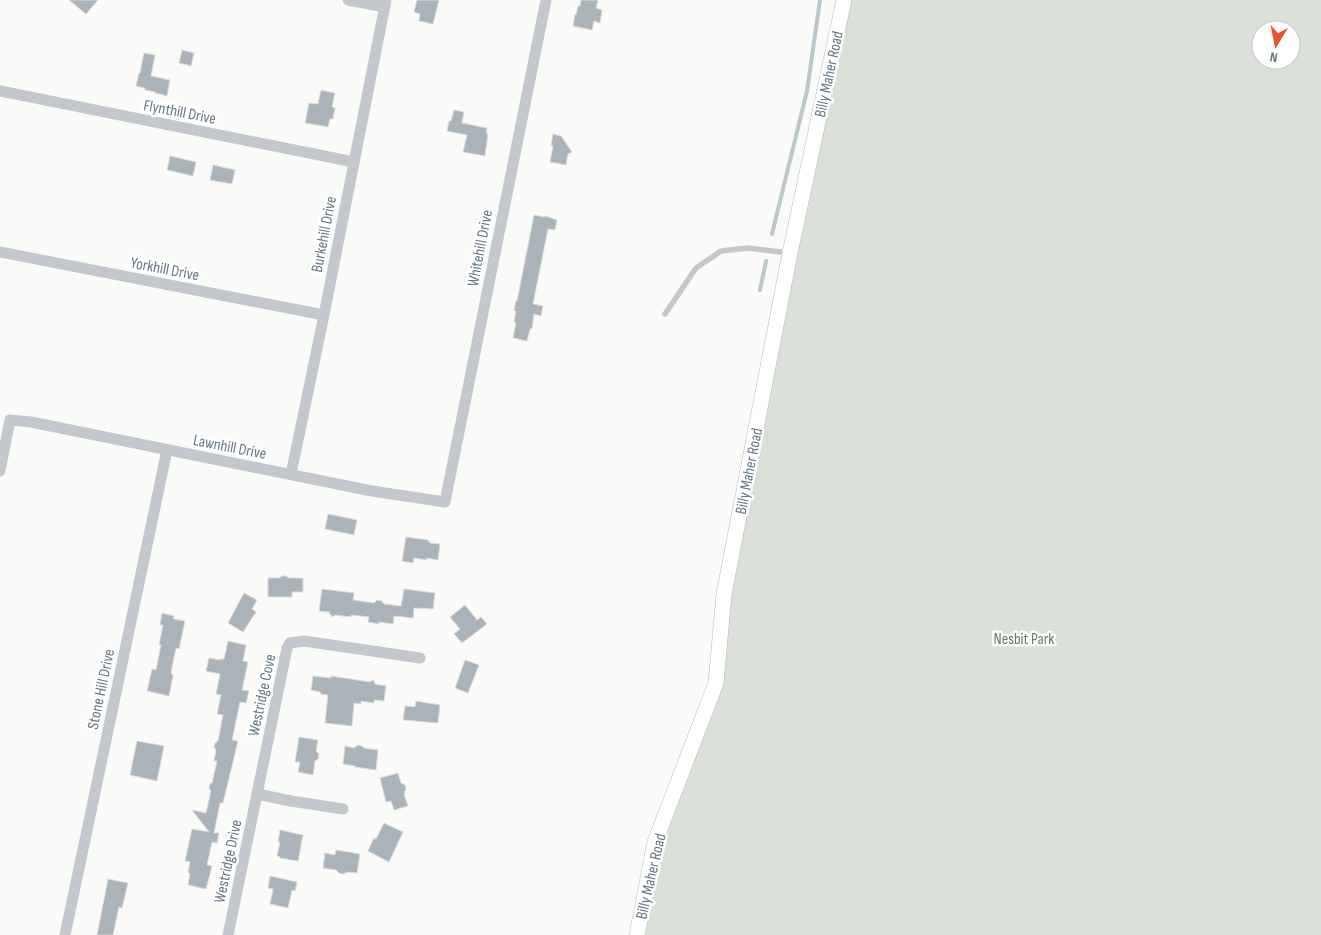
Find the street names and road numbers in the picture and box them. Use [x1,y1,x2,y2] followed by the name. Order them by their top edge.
[811,30,848,119] street label: Billy Maher Road
[142,96,218,129] street label: Flynthill Drive
[308,195,341,274] street label: Burkehill Drive
[464,208,497,288] street label: Whitehill Drive
[129,254,201,285] street label: Yorkhill Drive
[732,427,767,516] street label: Billy Maher Road
[192,431,268,464] street label: Lawnhill Drive
[84,647,119,731] street label: Stone Hill Drive
[245,653,280,738] street label: Westridge Cove
[210,818,247,905] street label: Westridge Drive
[632,832,671,921] street label: Billy Maher Road

